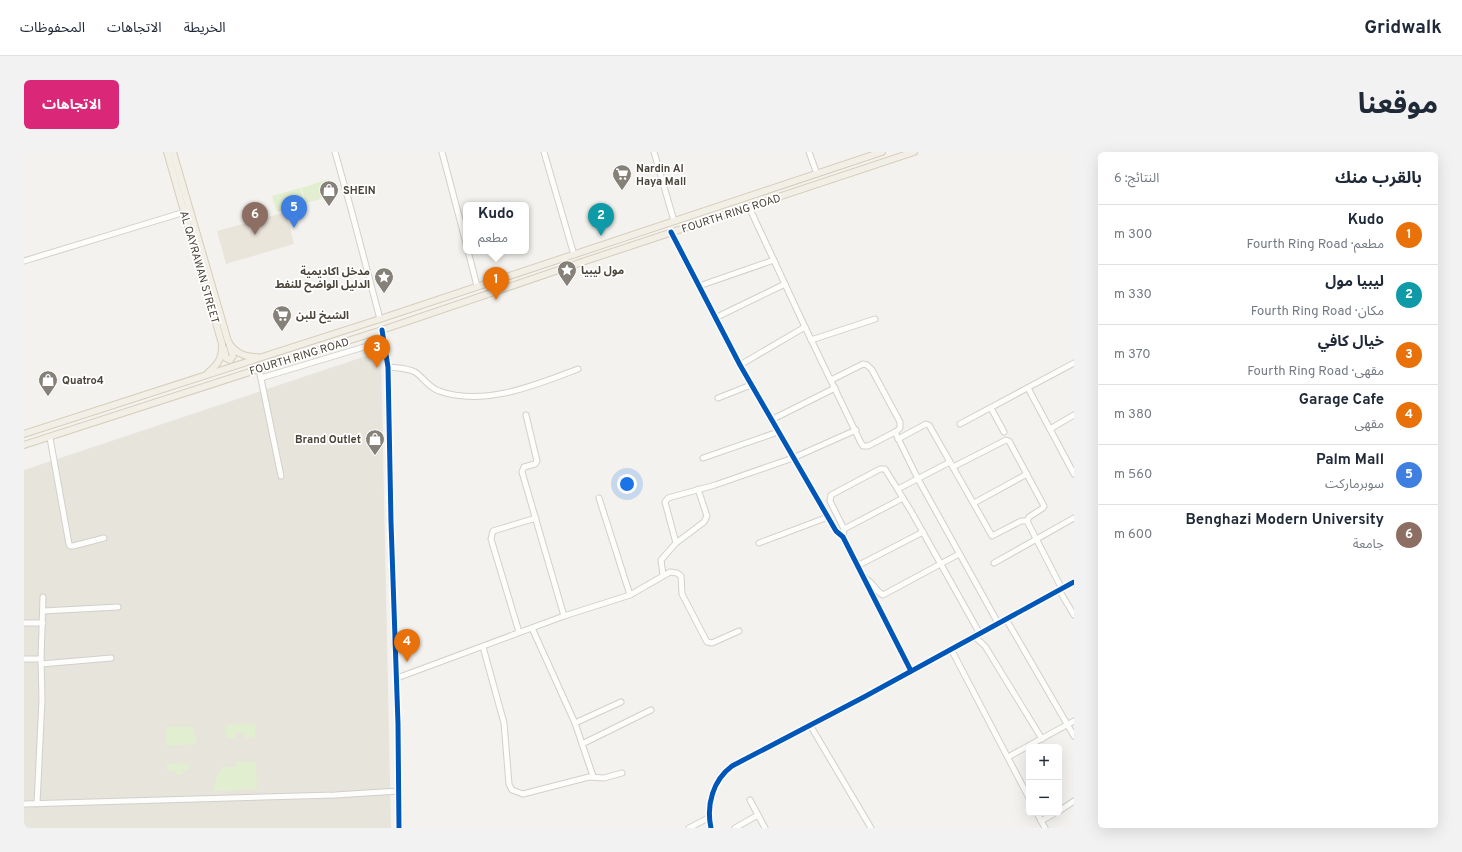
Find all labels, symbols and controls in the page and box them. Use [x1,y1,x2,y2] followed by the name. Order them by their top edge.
[1364,16,1442,40] text: Gridwalk
[20,20,85,37] text: المحفوظات
[107,20,162,37] text: الاتجاهات
[184,20,226,37] text: الخريطة
[24,80,119,129] button: الاتجاهات
[1358,88,1438,124] text: موقعنا
[636,162,686,189] place label: Nardin Al Haya Mall
[611,163,633,191] supermarket icon: Nardin Al Haya Mall
[1335,168,1422,190] text: بالقرب منك
[1114,171,1159,187] text: النتائج: 6
[318,179,340,207] shop icon: SHEIN
[343,184,376,198] place label: SHEIN
[680,191,783,237] street label: FOURTH RING ROAD
[281,195,307,228] pin: 5
[242,202,268,235] pin: 6
[463,202,529,254] popup
[588,203,614,236] pin: 2
[478,205,514,224] text: Kudo
[176,209,222,325] street label: AL QAYRAWAN STREET
[1348,211,1384,230] text: Kudo
[1114,227,1152,243] text: 300 m
[1406,227,1412,243] text: 1
[478,231,508,247] text: مطعم
[1247,237,1384,253] text: مطعم · Fourth Ring Road
[556,259,578,287] place icon: مول ليبيا
[581,264,624,278] place label: مول ليبيا
[275,265,370,293] place label: مدخل اكاديمية الدليل الواضح للنفط
[373,266,395,294] place icon: مدخل اكاديمية الدليل الواضح للنفط
[483,267,509,300] pin: 1
[1325,273,1384,292] text: ليبيا مول
[1114,287,1152,303] text: 330 m
[1405,287,1413,303] text: 2
[271,304,293,332] supermarket icon: الشيخ للبن
[1251,304,1384,320] text: مكان · Fourth Ring Road
[296,309,349,324] place label: الشيخ للبن
[1318,333,1384,352] text: خيال كافي
[248,335,351,379] street label: FOURTH RING ROAD
[364,335,390,368] pin: 3
[1114,347,1151,363] text: 370 m
[1405,347,1413,363] text: 3
[1247,364,1384,380] text: مقهى · Fourth Ring Road
[37,369,59,397] shop icon: Quatro4
[62,374,104,388] place label: Quatro4
[1299,391,1384,410] text: Garage Cafe
[1114,407,1152,423] text: 380 m
[1405,407,1413,423] text: 4
[1355,417,1384,433] text: مقهى
[364,428,386,456] shop icon: Brand Outlet
[295,433,361,447] place label: Brand Outlet
[1316,451,1384,470] text: Palm Mall
[1114,467,1152,483] text: 560 m
[1405,467,1413,483] text: 5
[617,474,637,494] your location
[1325,477,1384,493] text: سوبرماركت
[1185,511,1384,530] text: Benghazi Modern University
[1114,527,1152,543] text: 600 m
[1405,527,1413,543] text: 6
[1353,537,1384,553] text: جامعة
[394,629,420,662] pin: 4
[1026,744,1062,816] map controls
[1026,744,1062,780] button: +
[1026,780,1062,816] button: −

